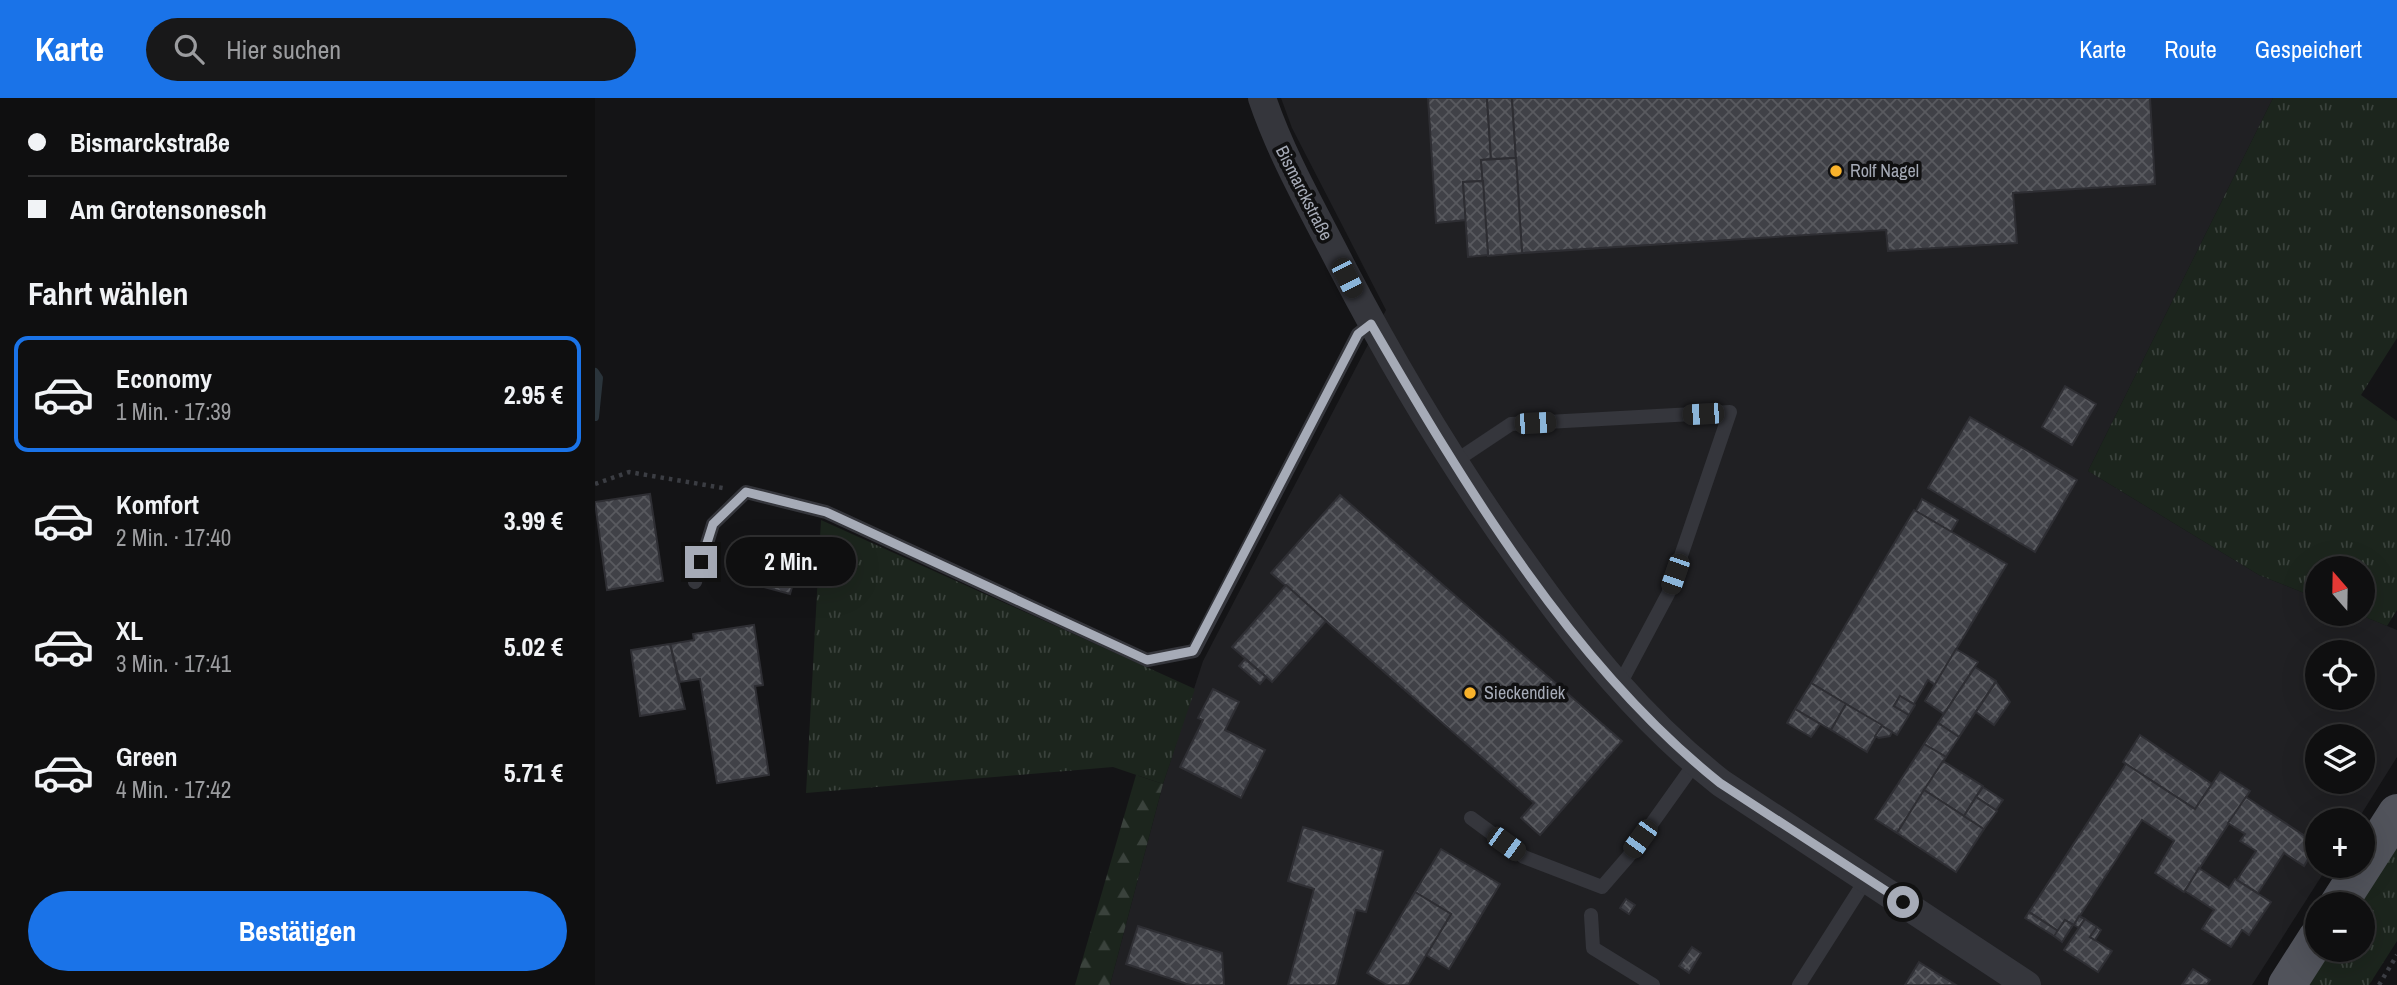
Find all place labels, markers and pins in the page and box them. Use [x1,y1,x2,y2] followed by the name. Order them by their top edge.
[1850,158,1919,183] place label: Rolf Nagel
[1828,163,1844,179] marker: Rolf Nagel
[1484,680,1566,705] place label: Sieckendiek
[1462,685,1478,701] marker: Sieckendiek

